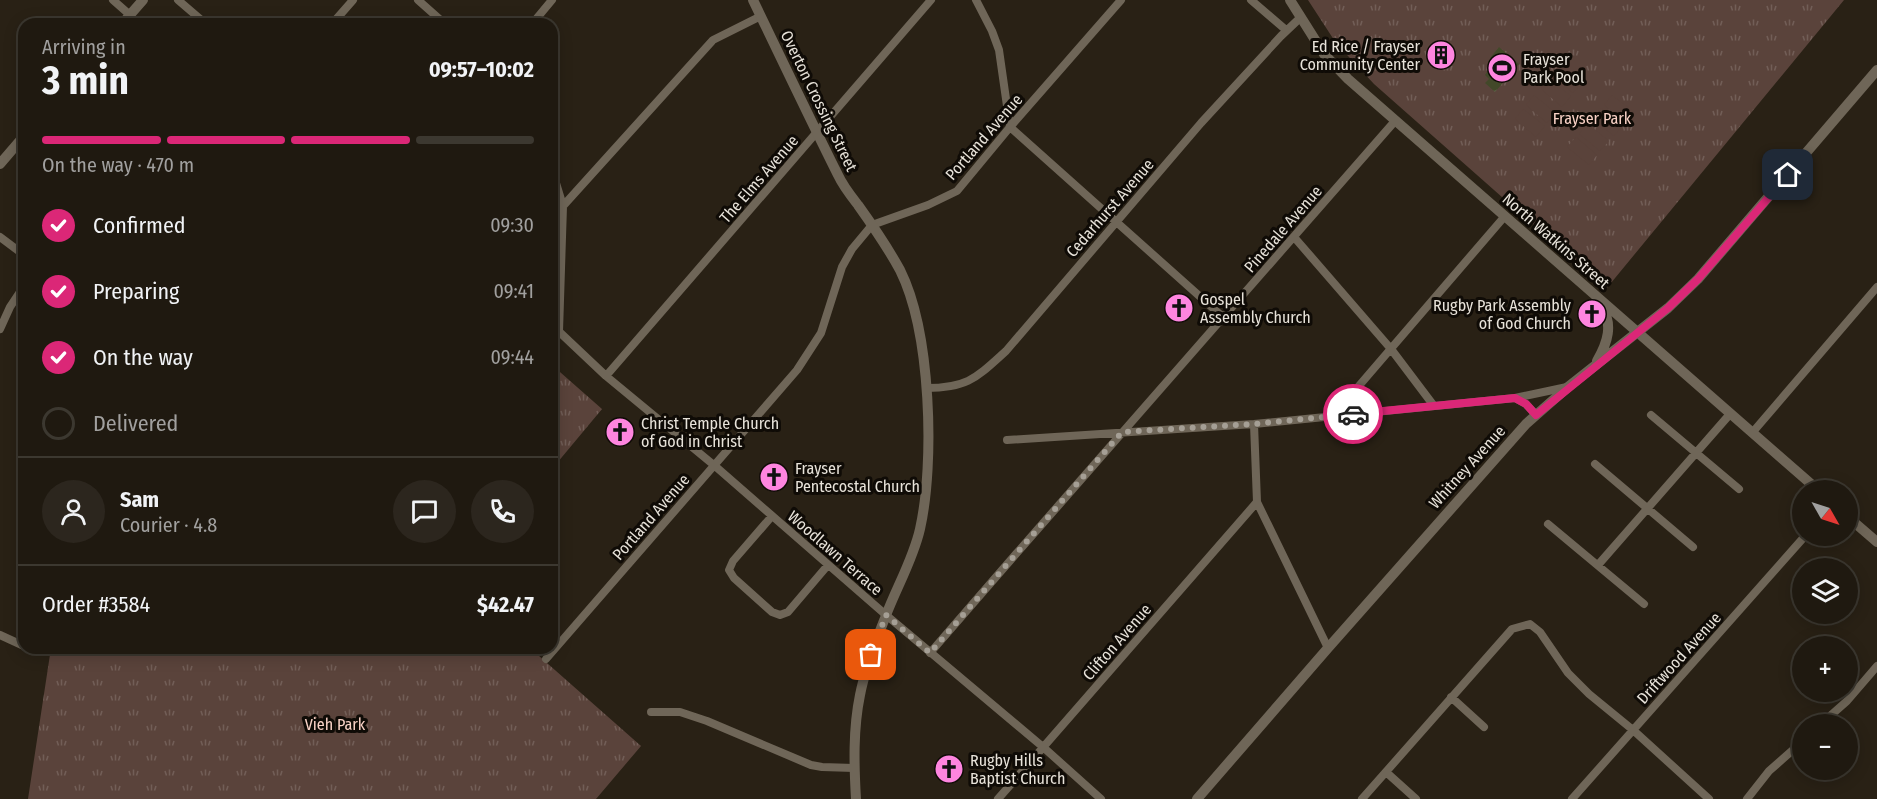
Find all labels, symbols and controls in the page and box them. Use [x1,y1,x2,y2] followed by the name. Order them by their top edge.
[777,28,862,175] street label: Overton Crossing Street
[42,35,126,59] text: Arriving in
[1300,37,1420,74] place label: Ed Rice / Frayser Community Center
[1425,39,1457,71] building icon: Ed Rice / Frayser Community Center
[1523,50,1584,87] place label: Frayser Park Pool
[1486,52,1518,84] sports icon: Frayser Park Pool
[429,56,534,83] text: 09:57–10:02
[42,58,129,104] text: 3 min
[941,90,1027,184] street label: Portland Avenue
[1553,109,1632,128] park label: Frayser Park
[716,131,802,227] street label: The Elms Avenue
[1762,149,1813,200] pin
[42,153,194,177] text: On the way · 470 m
[1062,155,1158,261] street label: Cedarhurst Avenue
[1771,158,1804,191] icon: home
[1240,182,1326,276] street label: Pinedale Avenue
[1499,189,1614,293] street label: North Watkins Street
[42,209,75,242] icon: check
[93,212,186,239] text: Confirmed
[490,213,534,237] text: 09:30
[42,275,75,308] icon: check
[93,278,179,305] text: Preparing
[493,279,534,303] text: 09:41
[1200,290,1311,327] place label: Gospel Assembly Church
[1163,292,1195,324] church icon: Gospel Assembly Church
[1433,296,1572,333] place label: Rugby Park Assembly of God Church
[1576,298,1608,330] church icon: Rugby Park Assembly of God Church
[42,341,75,374] icon: check
[93,344,193,371] text: On the way
[491,345,534,369] text: 09:44
[1323,384,1383,444] courier
[1337,398,1370,431] icon: car
[93,410,178,437] text: Delivered
[641,414,779,451] place label: Christ Temple Church of God in Christ
[604,416,636,448] church icon: Christ Temple Church of God in Christ
[1425,422,1509,512] street label: Whitney Avenue
[795,459,920,496] place label: Frayser Pentecostal Church
[758,461,790,493] church icon: Frayser Pentecostal Church
[608,470,694,564] street label: Portland Avenue
[42,480,105,543] button: person
[393,480,456,543] button: chat
[471,480,534,543] button: phone
[1792,480,1858,546] north arrow
[1792,480,1858,780] map controls
[120,486,159,513] text: Sam
[784,507,886,599] street label: Woodlawn Terrace
[120,513,217,537] text: Courier · 4.8
[1792,558,1858,624] button: layers
[42,591,150,618] text: Order #3584
[477,591,534,618] text: $42.47
[1079,600,1155,684] street label: Clifton Avenue
[1633,608,1725,708] street label: Driftwood Avenue
[845,629,896,680] pin
[1792,636,1858,702] button: +
[854,638,887,671] icon: bag
[1792,714,1858,780] button: −
[305,715,366,734] park label: Vieh Park
[970,751,1065,788] place label: Rugby Hills Baptist Church
[933,753,965,785] church icon: Rugby Hills Baptist Church

